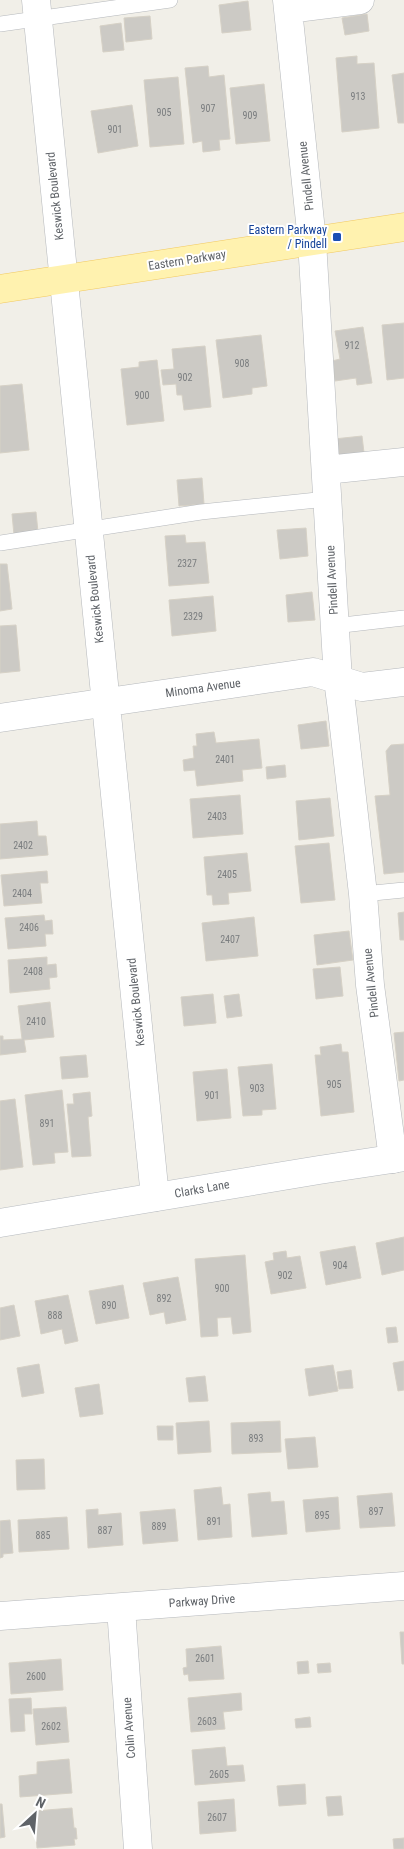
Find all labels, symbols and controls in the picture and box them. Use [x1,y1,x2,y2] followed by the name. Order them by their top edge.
[351,91,365,102] house number: 913
[201,103,215,114] house number: 907
[157,107,171,118] house number: 905
[243,110,257,121] house number: 909
[108,124,122,135] house number: 901
[295,140,317,211] street label: Pindell Avenue
[43,151,67,241] street label: Keswick Boulevard
[249,223,327,251] place label: Eastern Parkway / Pindell
[331,231,343,243] marker: Eastern Parkway / Pindell
[147,247,227,273] street label: Eastern Parkway
[345,340,359,351] house number: 912
[235,358,249,369] house number: 908
[178,372,192,383] house number: 902
[135,390,149,401] house number: 900
[323,545,341,615] street label: Pindell Avenue
[83,554,107,644] street label: Keswick Boulevard
[177,558,197,569] house number: 2327
[183,611,203,622] house number: 2329
[165,676,242,700] street label: Minoma Avenue
[215,754,235,765] house number: 2401
[207,811,227,822] house number: 2403
[13,840,33,851] house number: 2402
[217,869,237,880] house number: 2405
[12,888,32,899] house number: 2404
[19,922,39,933] house number: 2406
[220,934,240,945] house number: 2407
[360,947,382,1018] street label: Pindell Avenue
[124,957,148,1047] street label: Keswick Boulevard
[23,966,43,977] house number: 2408
[26,1016,46,1027] house number: 2410
[327,1079,341,1090] house number: 905
[250,1083,264,1094] house number: 903
[205,1090,219,1101] house number: 901
[40,1118,54,1129] house number: 891
[173,1177,231,1201] street label: Clarks Lane
[333,1260,347,1271] house number: 904
[278,1270,292,1281] house number: 902
[215,1283,229,1294] house number: 900
[157,1293,171,1304] house number: 892
[102,1300,116,1311] house number: 890
[48,1310,62,1321] house number: 888
[249,1433,263,1444] house number: 893
[369,1506,383,1517] house number: 897
[315,1510,329,1521] house number: 895
[207,1516,221,1527] house number: 891
[152,1521,166,1532] house number: 889
[98,1525,112,1536] house number: 887
[36,1530,50,1541] house number: 885
[168,1592,236,1610] street label: Parkway Drive
[195,1653,215,1664] house number: 2601
[26,1671,46,1682] house number: 2600
[120,1696,138,1759] street label: Colin Avenue
[197,1716,217,1727] house number: 2603
[41,1721,61,1732] house number: 2602
[209,1769,229,1780] house number: 2605
[10,1789,60,1839] north arrow
[33,1793,48,1811] text: N
[207,1812,227,1823] house number: 2607

